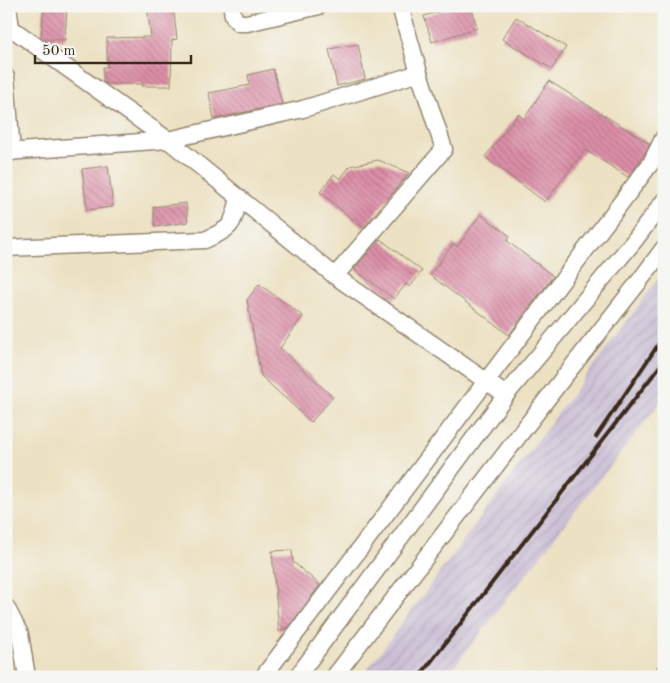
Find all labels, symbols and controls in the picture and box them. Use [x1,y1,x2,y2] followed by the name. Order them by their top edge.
[35,32,191,64] scale bar
[42,44,76,59] text: 50 m

